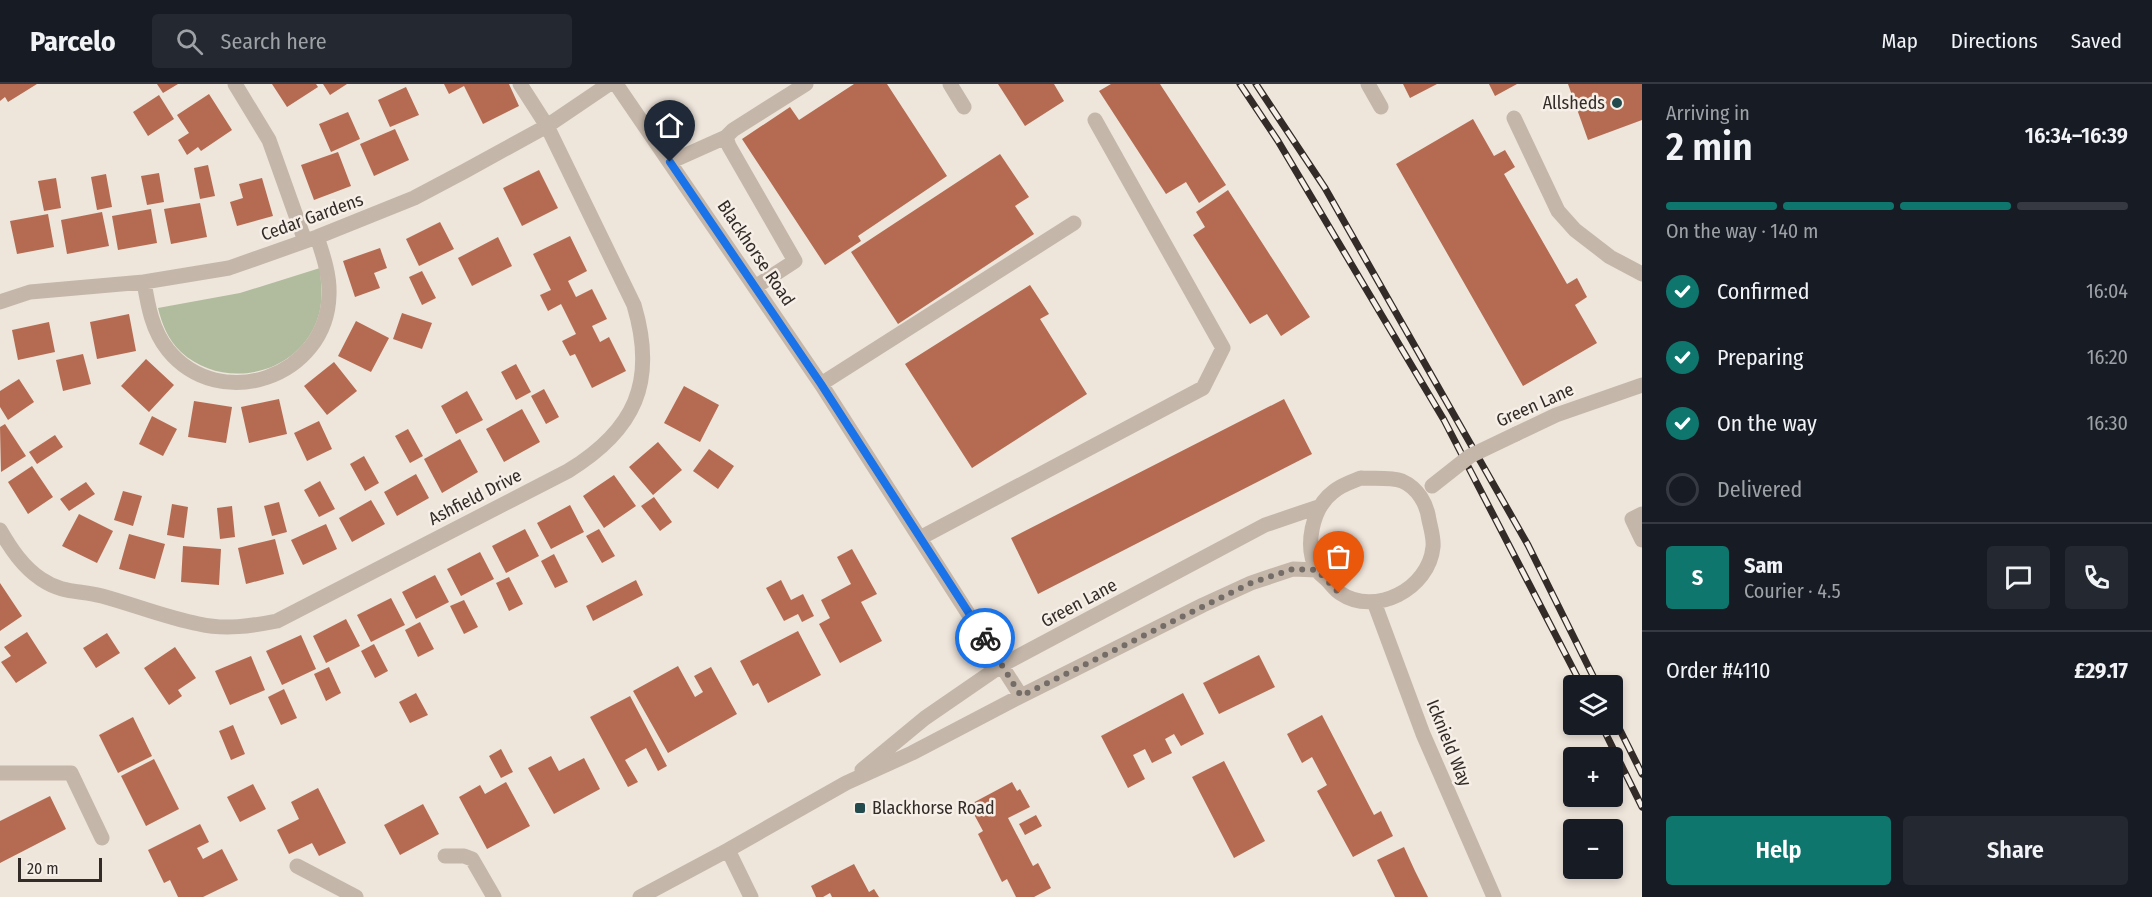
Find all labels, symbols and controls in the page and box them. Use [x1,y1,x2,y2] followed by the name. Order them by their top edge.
[152,14,572,68] search box
[30,25,116,58] text: Parcelo
[173,25,206,58] icon: search
[221,28,327,55] text: Search here
[1881,28,1918,54] text: Map
[1951,28,2038,54] text: Directions
[2071,28,2122,54] text: Saved
[1543,92,1605,114] place label: Allsheds
[1610,96,1624,110] marker: Allsheds
[644,100,695,162] pin
[1666,101,1750,125] text: Arriving in
[653,109,686,142] icon: home
[2025,122,2128,149] text: 16:34–16:39
[1666,124,1753,170] text: 2 min
[258,188,366,246] street label: Cedar Gardens
[713,196,799,310] street label: Blackhorse Road
[1666,219,1818,243] text: On the way · 140 m
[1666,275,1699,308] icon: check
[1717,278,1810,305] text: Confirmed
[2086,279,2128,303] text: 16:04
[1666,341,1699,374] icon: check
[1717,344,1803,371] text: Preparing
[2087,345,2128,369] text: 16:20
[1493,378,1577,432] street label: Green Lane
[1666,407,1699,440] icon: check
[1717,410,1817,437] text: On the way
[2086,411,2128,435] text: 16:30
[425,464,525,530] street label: Ashfield Drive
[1717,476,1802,503] text: Delivered
[1313,531,1364,593] pin
[1322,540,1355,573] icon: bag
[1987,546,2050,609] button: chat
[2065,546,2128,609] button: phone
[1744,552,1783,579] text: Sam
[1692,564,1703,591] text: S
[1037,574,1121,632] street label: Green Lane
[1744,579,1841,603] text: Courier · 4.5
[955,608,1015,668] courier
[969,622,1002,655] icon: bike
[1666,657,1771,684] text: Order #4110
[2074,657,2128,684] text: £29.17
[1563,675,1623,879] map controls
[1563,675,1623,735] button: layers
[1422,696,1476,790] street label: Icknield Way
[1563,747,1623,807] button: +
[872,797,995,819] place label: Blackhorse Road
[853,801,867,815] marker: Blackhorse Road
[1666,816,1891,885] button: Help
[1903,816,2128,885] button: Share
[1563,819,1623,879] button: −
[18,855,102,882] scale bar
[27,859,58,878] text: 20 m

